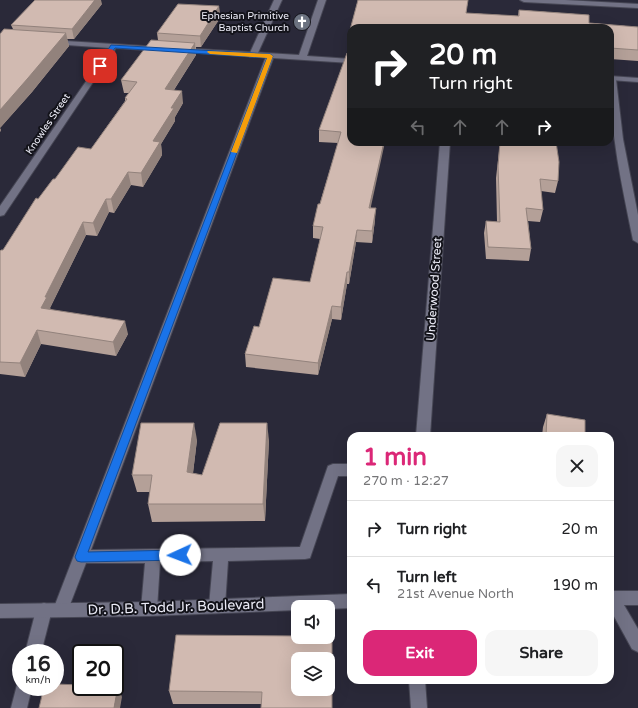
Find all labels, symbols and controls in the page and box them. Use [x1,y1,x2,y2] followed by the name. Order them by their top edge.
[201,10,289,34] place label: Ephesian Primitive Baptist Church
[292,12,312,32] church icon: Ephesian Primitive Baptist Church
[429,38,497,72] text: 20 m
[363,40,415,92] icon: right
[83,49,117,83] pin
[89,55,111,77] icon: arrive
[429,72,513,94] text: Turn right
[23,91,73,157] street label: Knowles Street
[407,116,429,138] icon: left
[449,116,471,138] icon: ahead
[491,116,513,138] icon: ahead
[533,116,555,138] icon: right
[423,236,445,341] street label: Underwood Street
[363,443,427,472] text: 1 min
[556,445,598,487] button: close
[363,473,449,489] text: 270 m · 12:27
[363,518,385,540] icon: right
[397,520,467,538] text: Turn right
[561,520,598,538] text: 20 m
[159,534,201,576] position arrow
[397,568,457,586] text: Turn left
[363,574,385,596] icon: left
[552,576,598,594] text: 190 m
[397,586,514,602] text: 21st Avenue North
[87,595,265,619] street label: Dr. D.B. Todd Jr. Boulevard
[291,600,335,696] map controls
[291,600,335,644] button: sound
[363,630,477,676] button: Exit
[485,630,598,676] button: Share
[72,644,124,696] speed limit sign: 20
[291,652,335,696] button: layers
[25,653,51,677] text: 16
[25,674,51,686] text: km/h

